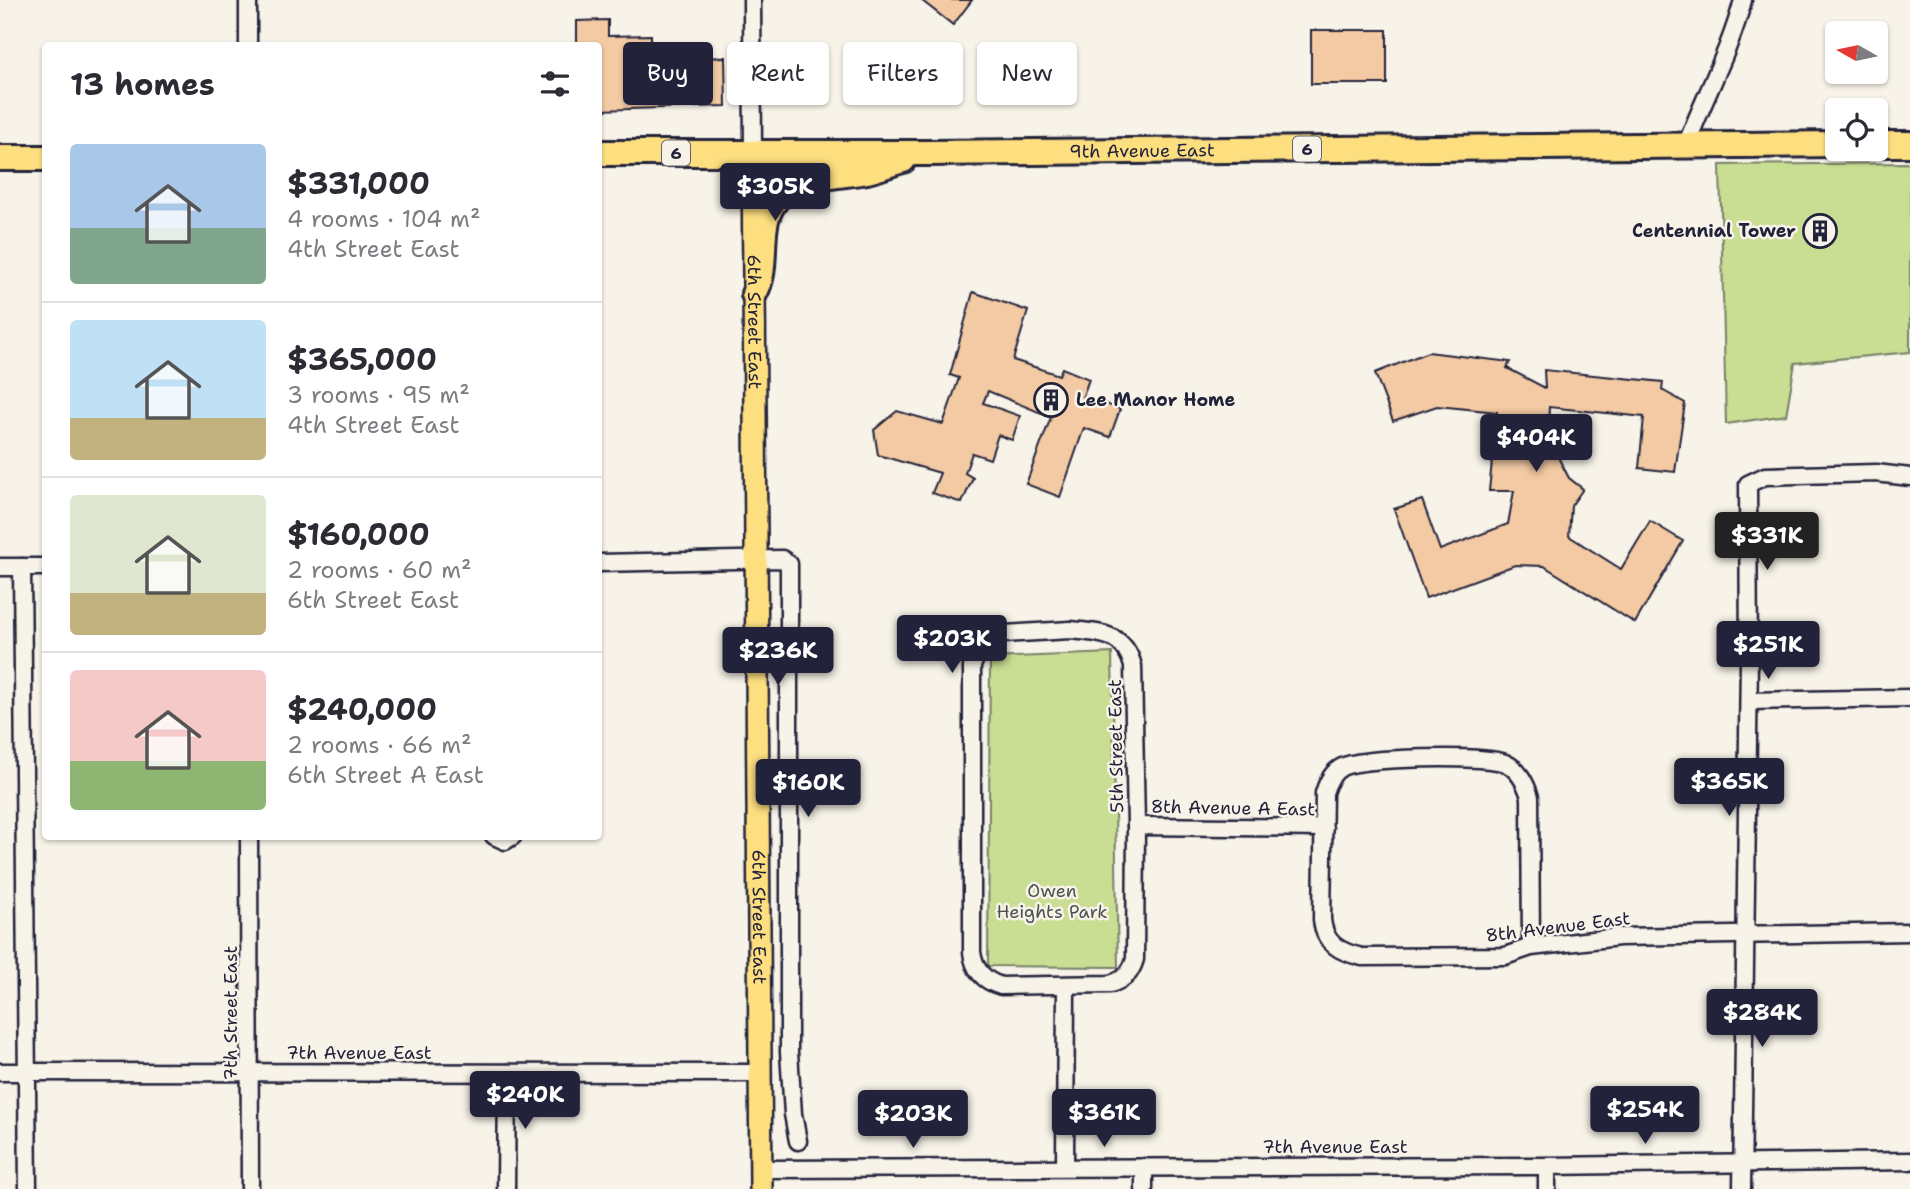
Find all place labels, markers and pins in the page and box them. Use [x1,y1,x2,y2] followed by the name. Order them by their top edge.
[726,164,824,223] pin: $305K
[1801,212,1839,250] building icon: Centennial Tower
[1632,219,1796,243] place label: Centennial Tower
[1032,381,1070,419] building icon: Lee Manor Home
[1076,388,1236,412] place label: Lee Manor Home
[1487,414,1585,474] pin: $404K
[1718,512,1816,572] pin: $331K
[903,616,1001,675] pin: $203K
[1719,622,1817,681] pin: $251K
[729,628,827,687] pin: $236K
[1680,758,1778,818] pin: $365K
[759,760,857,819] pin: $160K
[1713,990,1811,1049] pin: $284K
[476,1072,574,1131] pin: $240K
[1596,1086,1694,1146] pin: $254K
[864,1090,962,1150] pin: $203K
[1055,1090,1153,1149] pin: $361K

